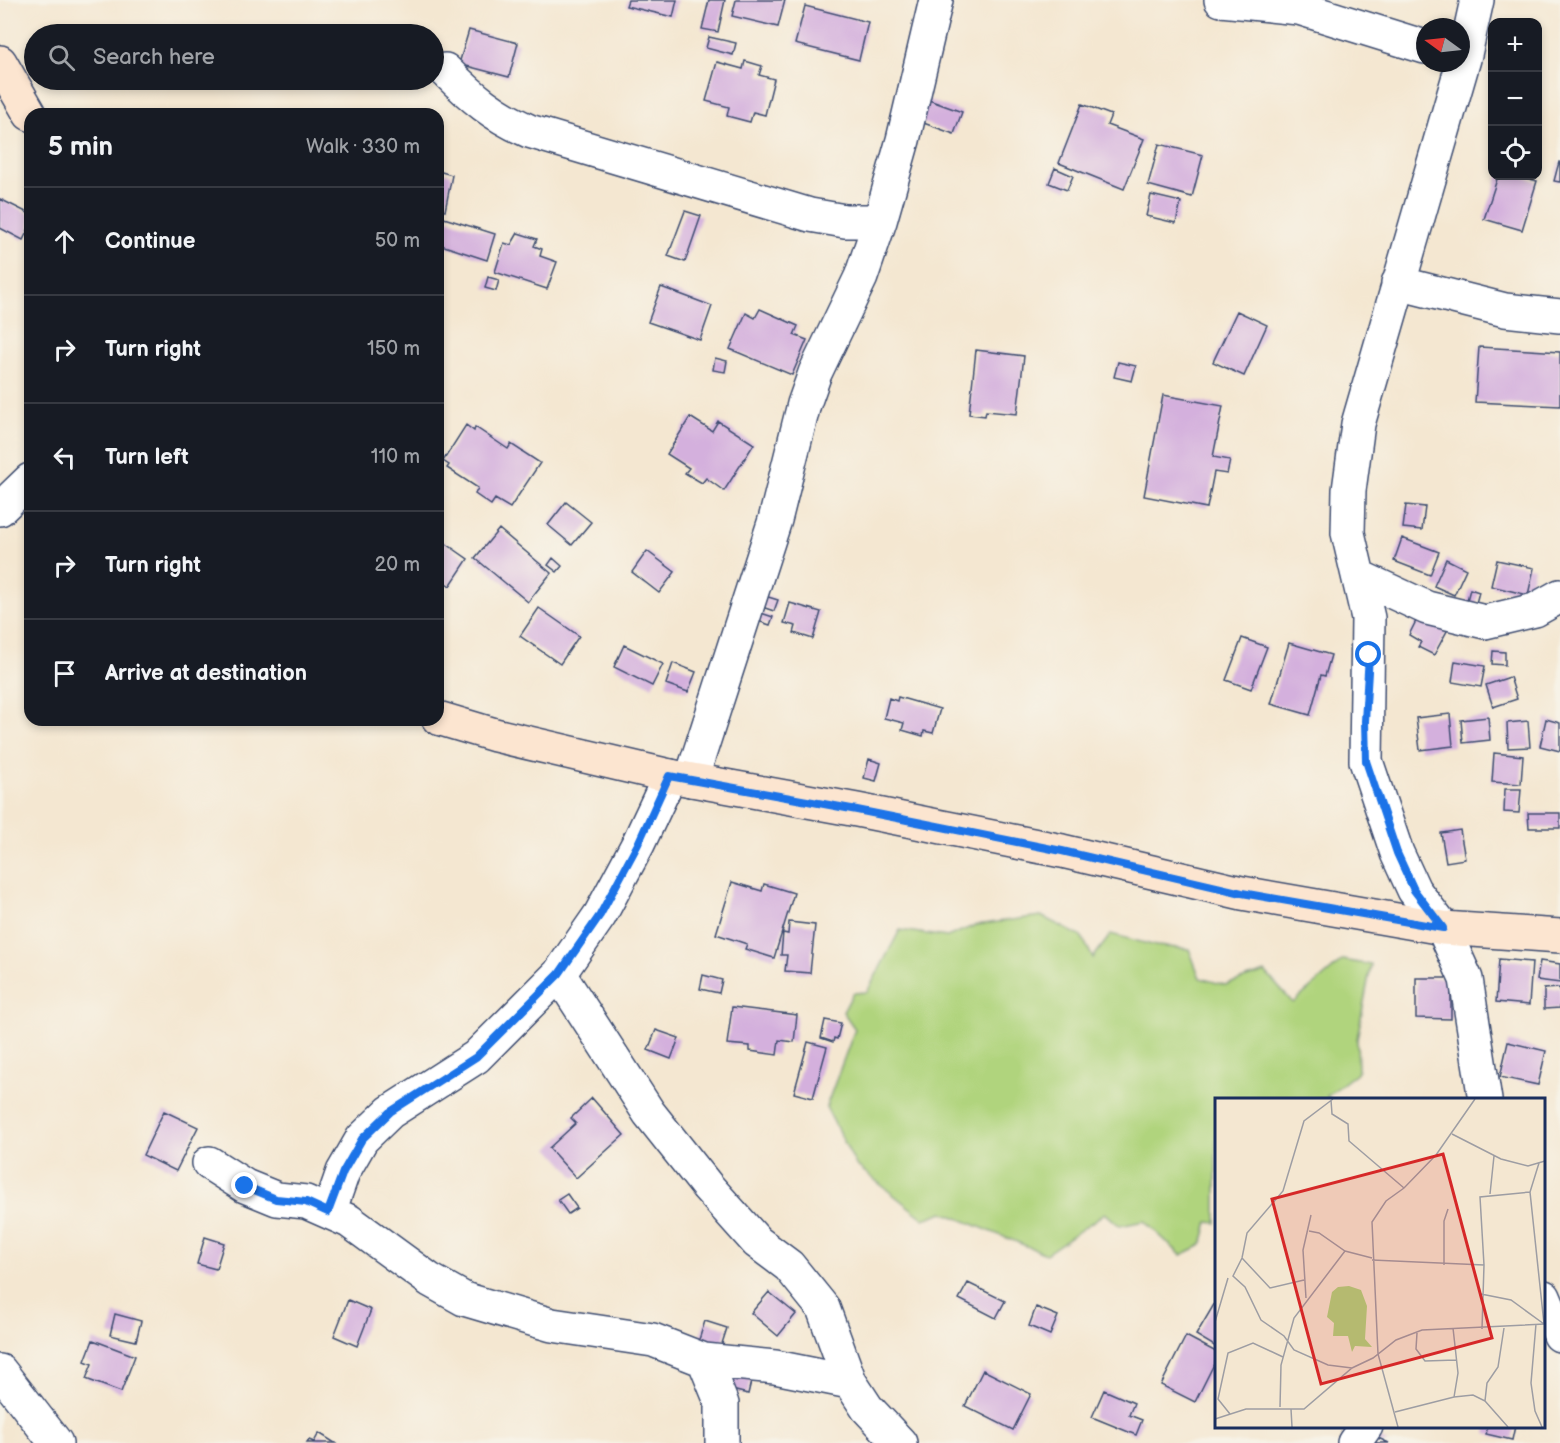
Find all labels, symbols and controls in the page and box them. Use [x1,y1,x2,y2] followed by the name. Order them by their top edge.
[1416,18,1470,72] north arrow
[1488,18,1542,180] map controls
[1488,18,1542,72] button: +
[24,24,444,90] search box
[45,41,78,74] icon: search
[93,44,215,71] text: Search here
[1488,72,1542,126] button: −
[1488,126,1542,180] button: locate
[48,132,113,163] text: 5 min
[306,135,420,159] text: Walk · 330 m
[48,225,81,258] icon: ahead
[105,228,195,255] text: Continue
[375,229,420,253] text: 50 m
[48,333,81,366] icon: right
[105,336,201,363] text: Turn right
[367,337,420,361] text: 150 m
[48,441,81,474] icon: left
[105,444,189,471] text: Turn left
[371,445,420,469] text: 110 m
[48,549,81,582] icon: right
[105,552,201,579] text: Turn right
[375,553,420,577] text: 20 m
[1355,641,1381,667] route start
[48,657,81,690] icon: arrive
[105,660,307,687] text: Arrive at destination
[1215,1098,1545,1428] inset map
[231,1172,257,1198] route end

